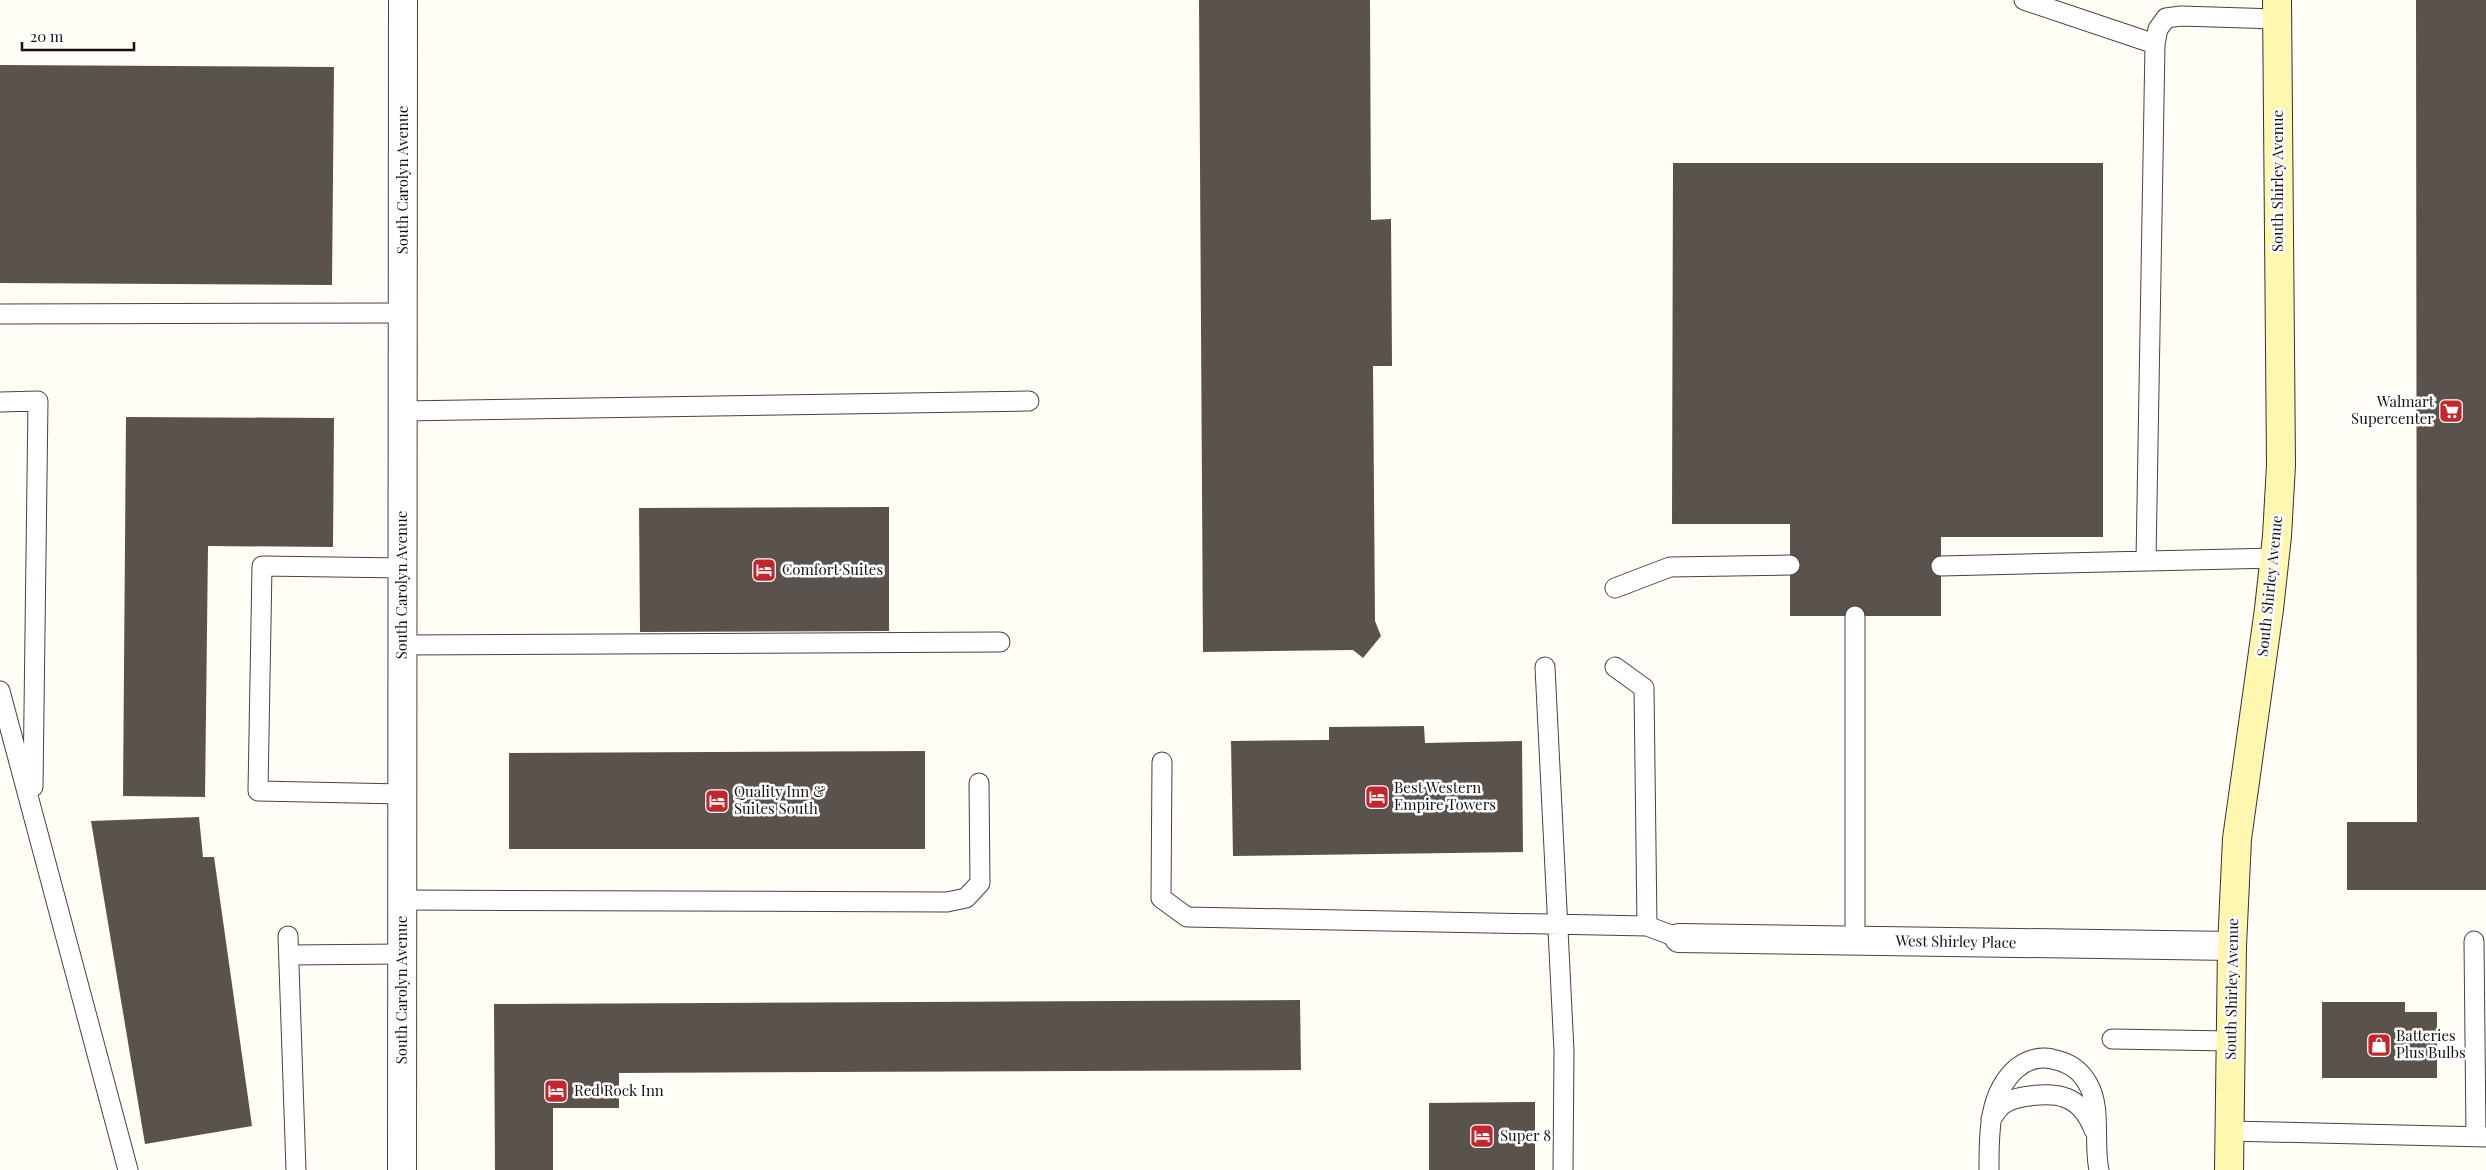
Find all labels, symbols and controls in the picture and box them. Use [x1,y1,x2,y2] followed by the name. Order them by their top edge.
[22,20,135,52] scale bar
[30,26,64,46] text: 20 m
[392,106,412,254] street label: South Carolyn Avenue
[2267,110,2287,252] street label: South Shirley Avenue
[2351,391,2435,428] place label: Walmart Supercenter
[2438,398,2464,424] supermarket icon: Walmart Supercenter
[391,511,411,659] street label: South Carolyn Avenue
[2252,514,2286,658] street label: South Shirley Avenue
[751,557,777,583] hotel icon: Comfort Suites
[782,559,883,579] place label: Comfort Suites
[1394,777,1496,814] place label: Best Western Empire Towers
[734,781,826,818] place label: Quality Inn & Suites South
[1364,784,1390,810] hotel icon: Best Western Empire Towers
[704,788,730,814] hotel icon: Quality Inn & Suites South
[391,916,411,1064] street label: South Carolyn Avenue
[2220,918,2242,1060] street label: South Shirley Avenue
[1894,930,2017,952] street label: West Shirley Place
[2396,1025,2466,1062] place label: Batteries Plus Bulbs
[2366,1032,2392,1058] shop icon: Batteries Plus Bulbs
[543,1078,569,1104] hotel icon: Red Rock Inn
[574,1080,664,1100] place label: Red Rock Inn
[1469,1123,1495,1149] hotel icon: Super 8
[1500,1125,1551,1145] place label: Super 8

